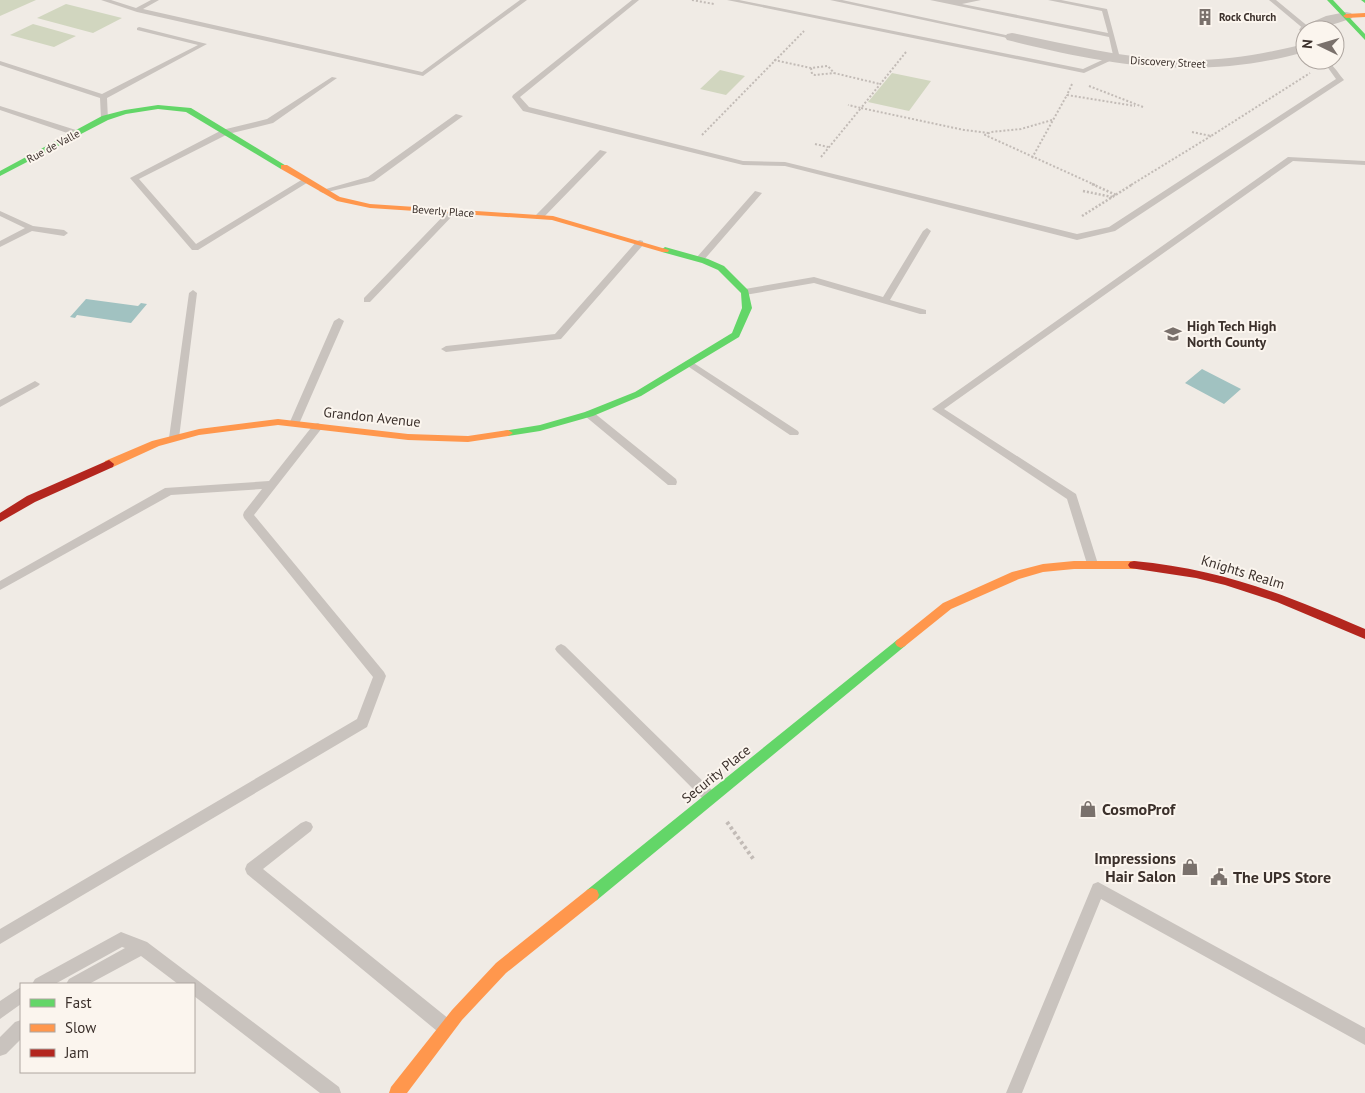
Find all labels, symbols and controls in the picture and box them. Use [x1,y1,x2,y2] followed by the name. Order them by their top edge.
[1195,7,1215,27] building icon: Rock Church
[1219,10,1276,24] place label: Rock Church
[1295,20,1345,70] north arrow
[1298,38,1316,49] text: N
[1130,53,1206,71] street label: Discovery Street
[24,126,82,166] street label: Rue de Valle
[411,202,475,220] street label: Beverly Place
[1187,317,1277,351] place label: High Tech High North County
[1163,324,1183,344] school or university icon: High Tech High North County
[323,403,421,431] street label: Grandon Avenue
[1199,551,1287,593] street label: Knights Realm
[678,741,754,807] street label: Security Place
[1078,799,1098,819] shop icon: CosmoProf
[1102,799,1176,819] place label: CosmoProf
[1094,848,1176,886] place label: Impressions Hair Salon
[1180,857,1200,877] shop icon: Impressions Hair Salon
[1209,867,1229,887] public building icon: The UPS Store
[1233,867,1331,887] place label: The UPS Store
[20,983,195,1073] legend
[65,993,92,1012] text: Fast
[65,1018,96,1037] text: Slow
[64,1043,89,1062] text: Jam

